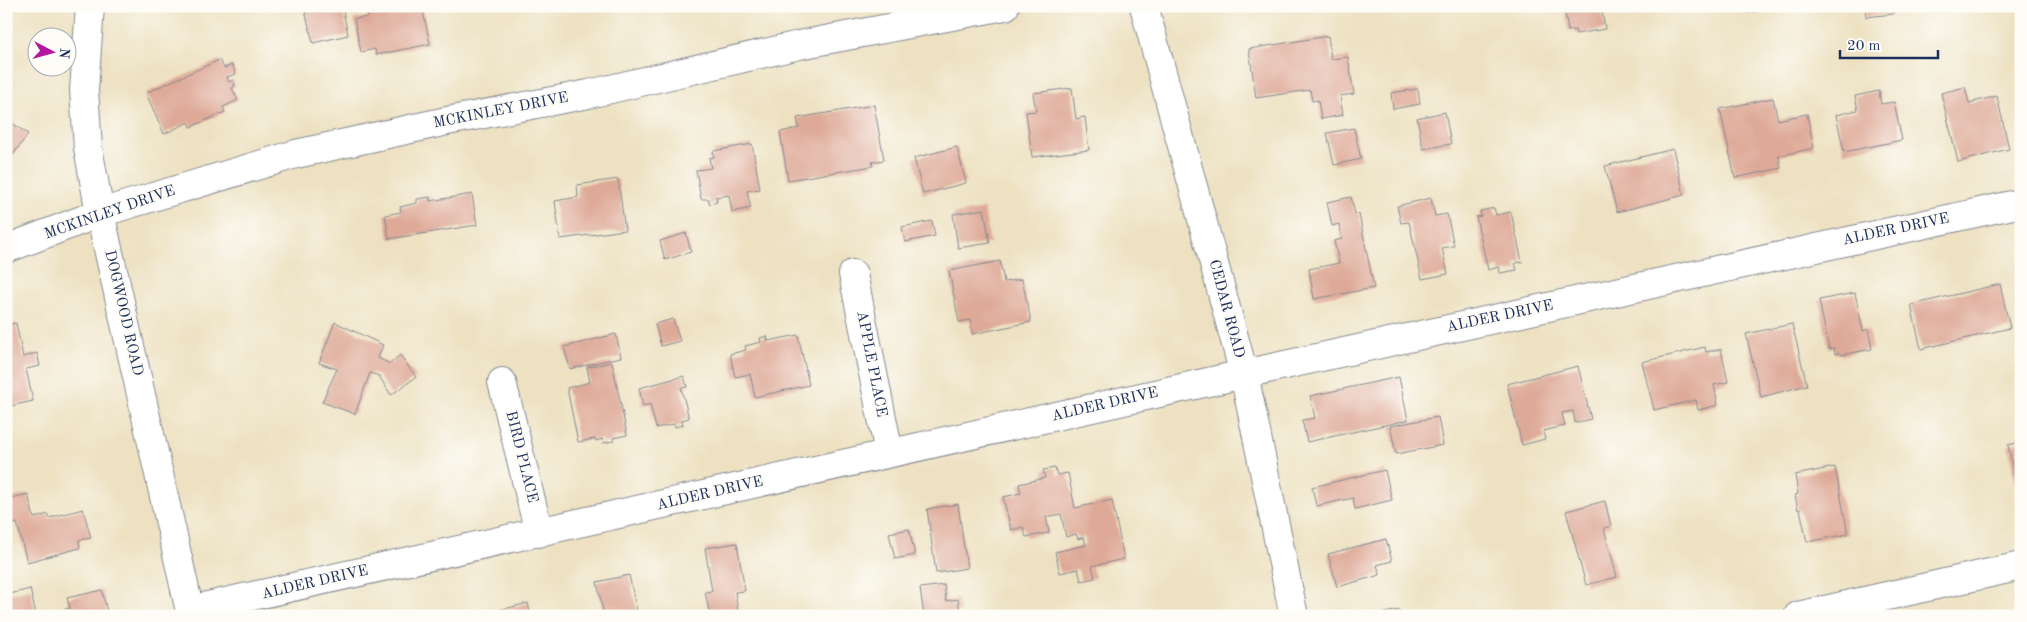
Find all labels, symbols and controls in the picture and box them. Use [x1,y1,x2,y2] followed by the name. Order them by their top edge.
[28,28,78,78] north arrow
[1840,28,1937,60] scale bar
[1847,39,1881,54] text: 20 m
[56,47,71,60] text: N
[432,91,570,131] street label: MCKINLEY DRIVE
[43,184,177,242] street label: MCKINLEY DRIVE
[1841,211,1951,249] street label: ALDER DRIVE
[101,249,145,377] street label: DOGWOOD ROAD
[1206,258,1246,360] street label: CEDAR ROAD
[1445,298,1555,336] street label: ALDER DRIVE
[853,310,889,418] street label: APPLE PLACE
[1050,385,1160,425] street label: ALDER DRIVE
[502,409,540,505] street label: BIRD PLACE
[655,474,765,514] street label: ALDER DRIVE
[260,563,370,603] street label: ALDER DRIVE

